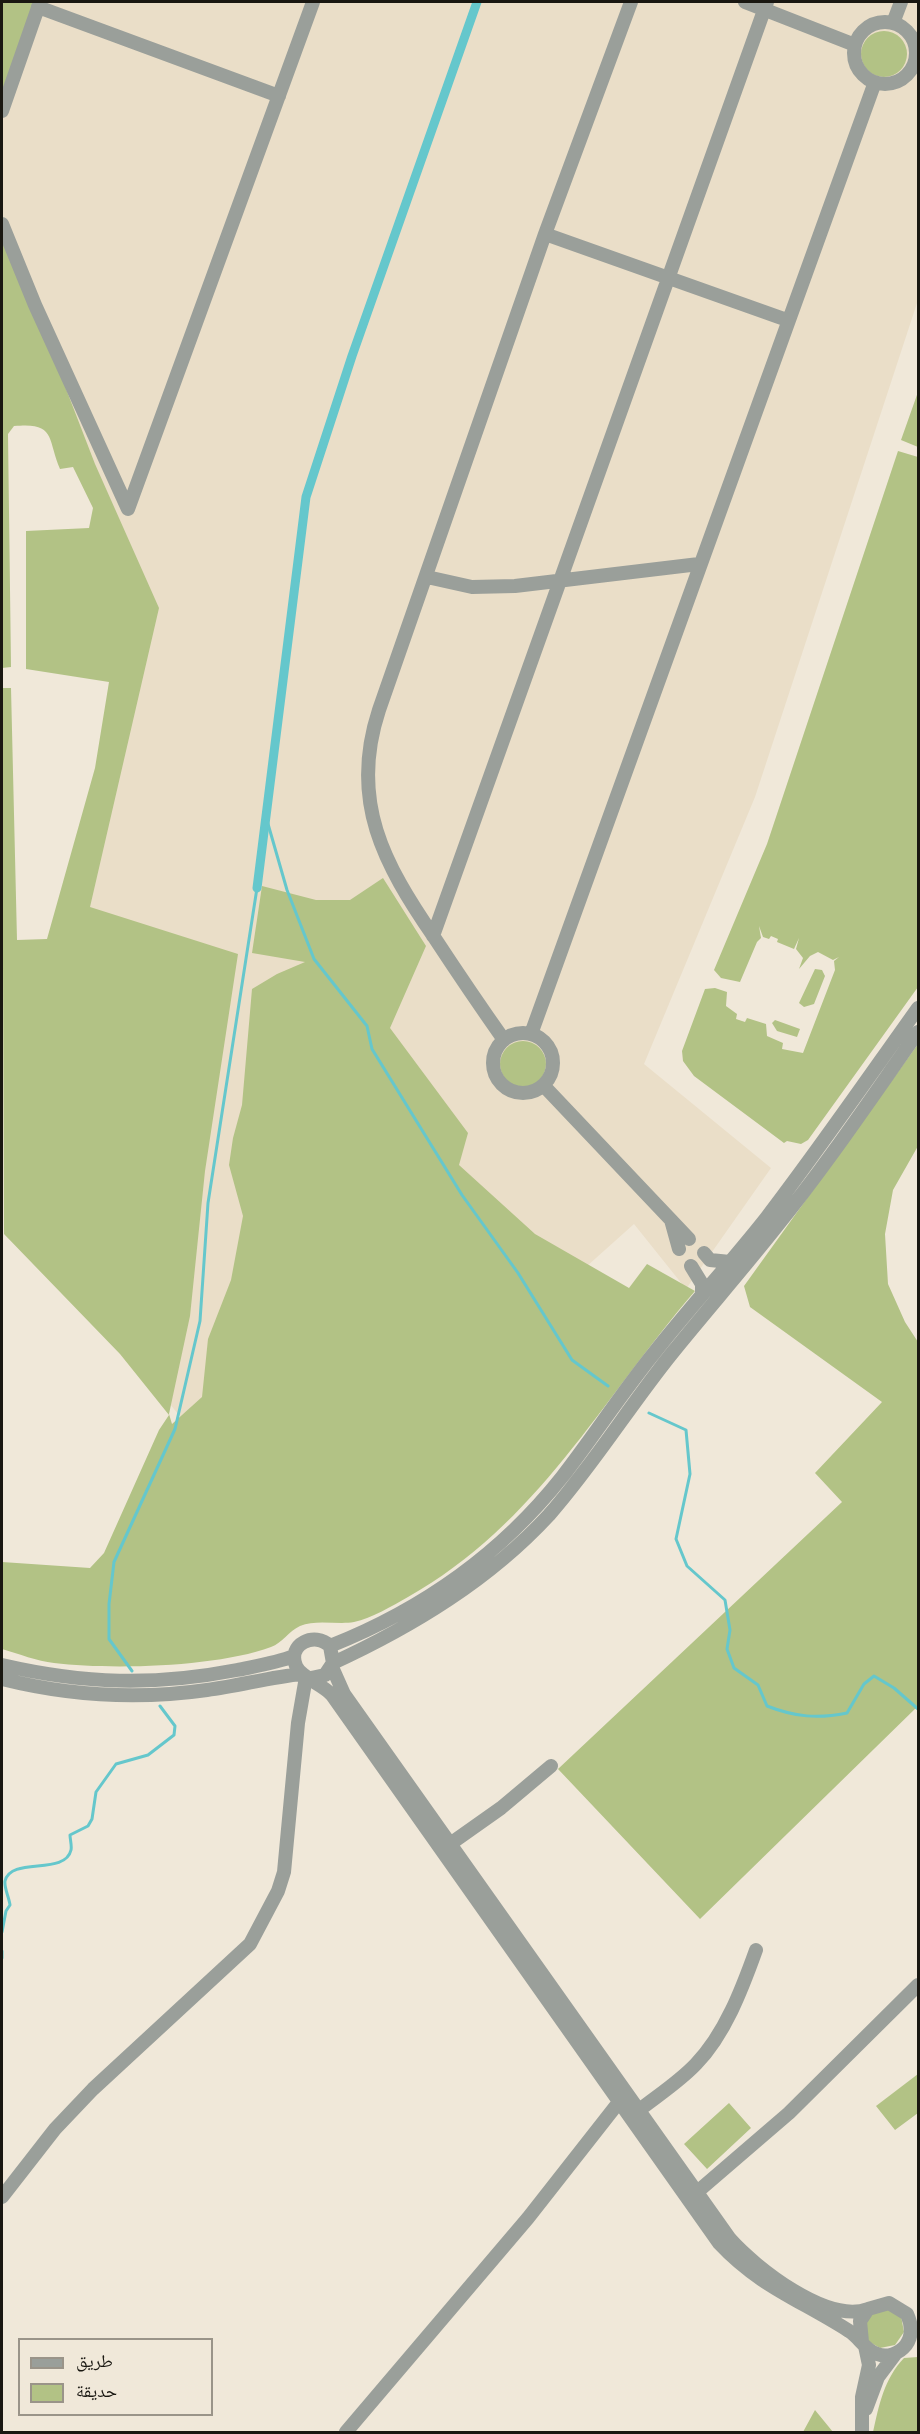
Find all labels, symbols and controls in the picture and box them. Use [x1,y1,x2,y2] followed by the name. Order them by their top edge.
[18,2338,213,2416] legend
[76,2349,113,2372] text: طريق
[76,2379,117,2402] text: حديقة

